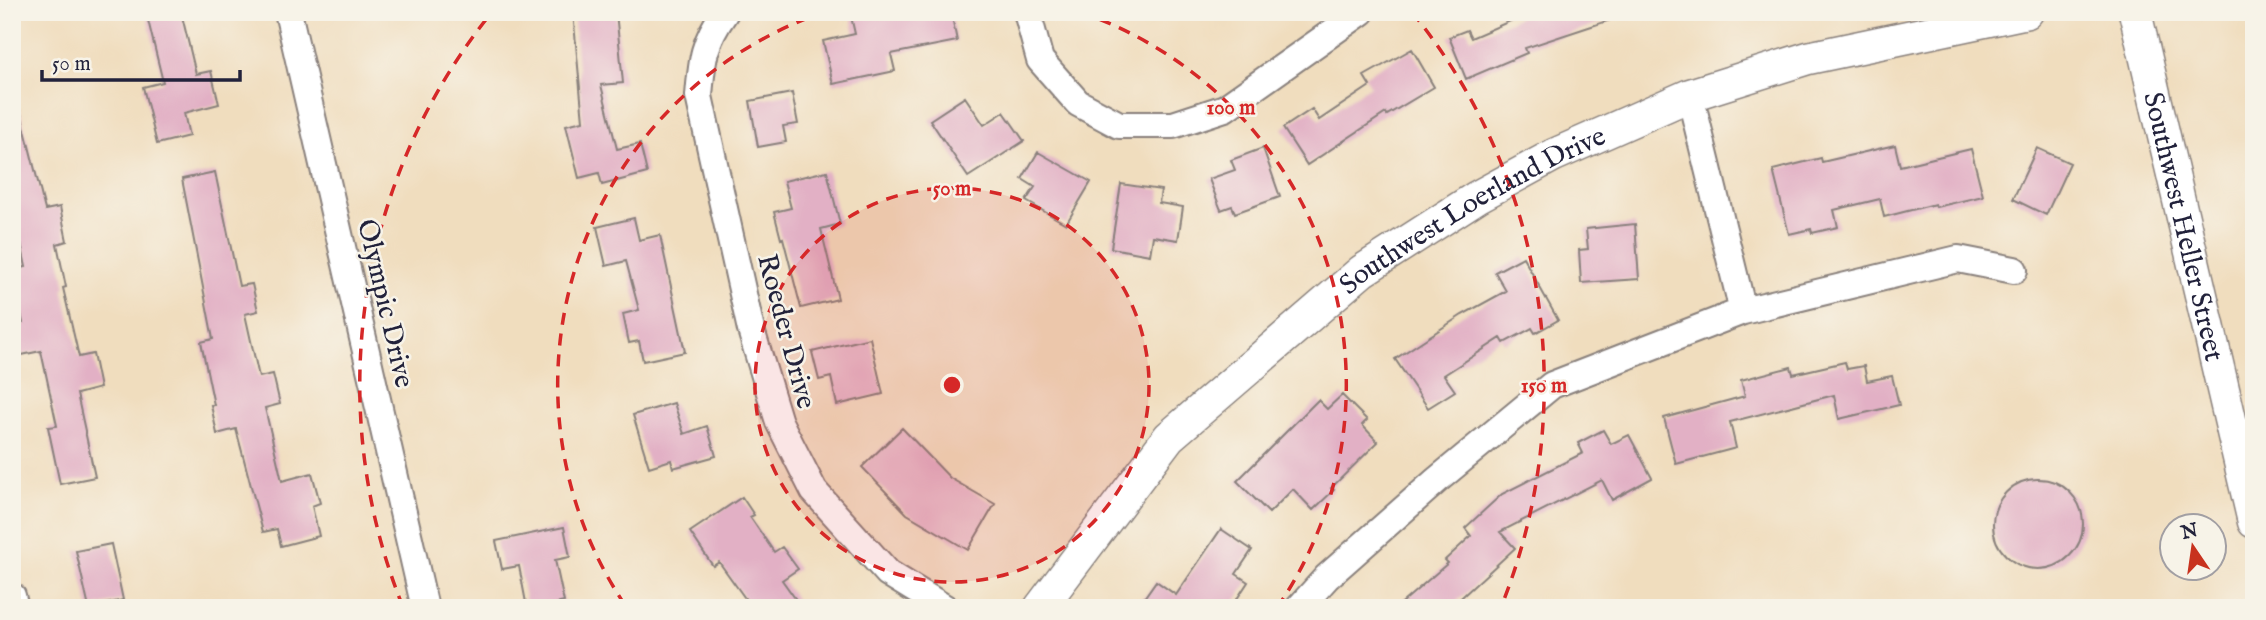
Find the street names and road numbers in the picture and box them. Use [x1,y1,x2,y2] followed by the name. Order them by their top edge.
[2134,89,2231,365] street label: Southwest Heller Street
[1333,119,1611,303] street label: Southwest Loerland Drive
[348,216,421,391] street label: Olympic Drive
[748,251,823,413] street label: Roeder Drive

